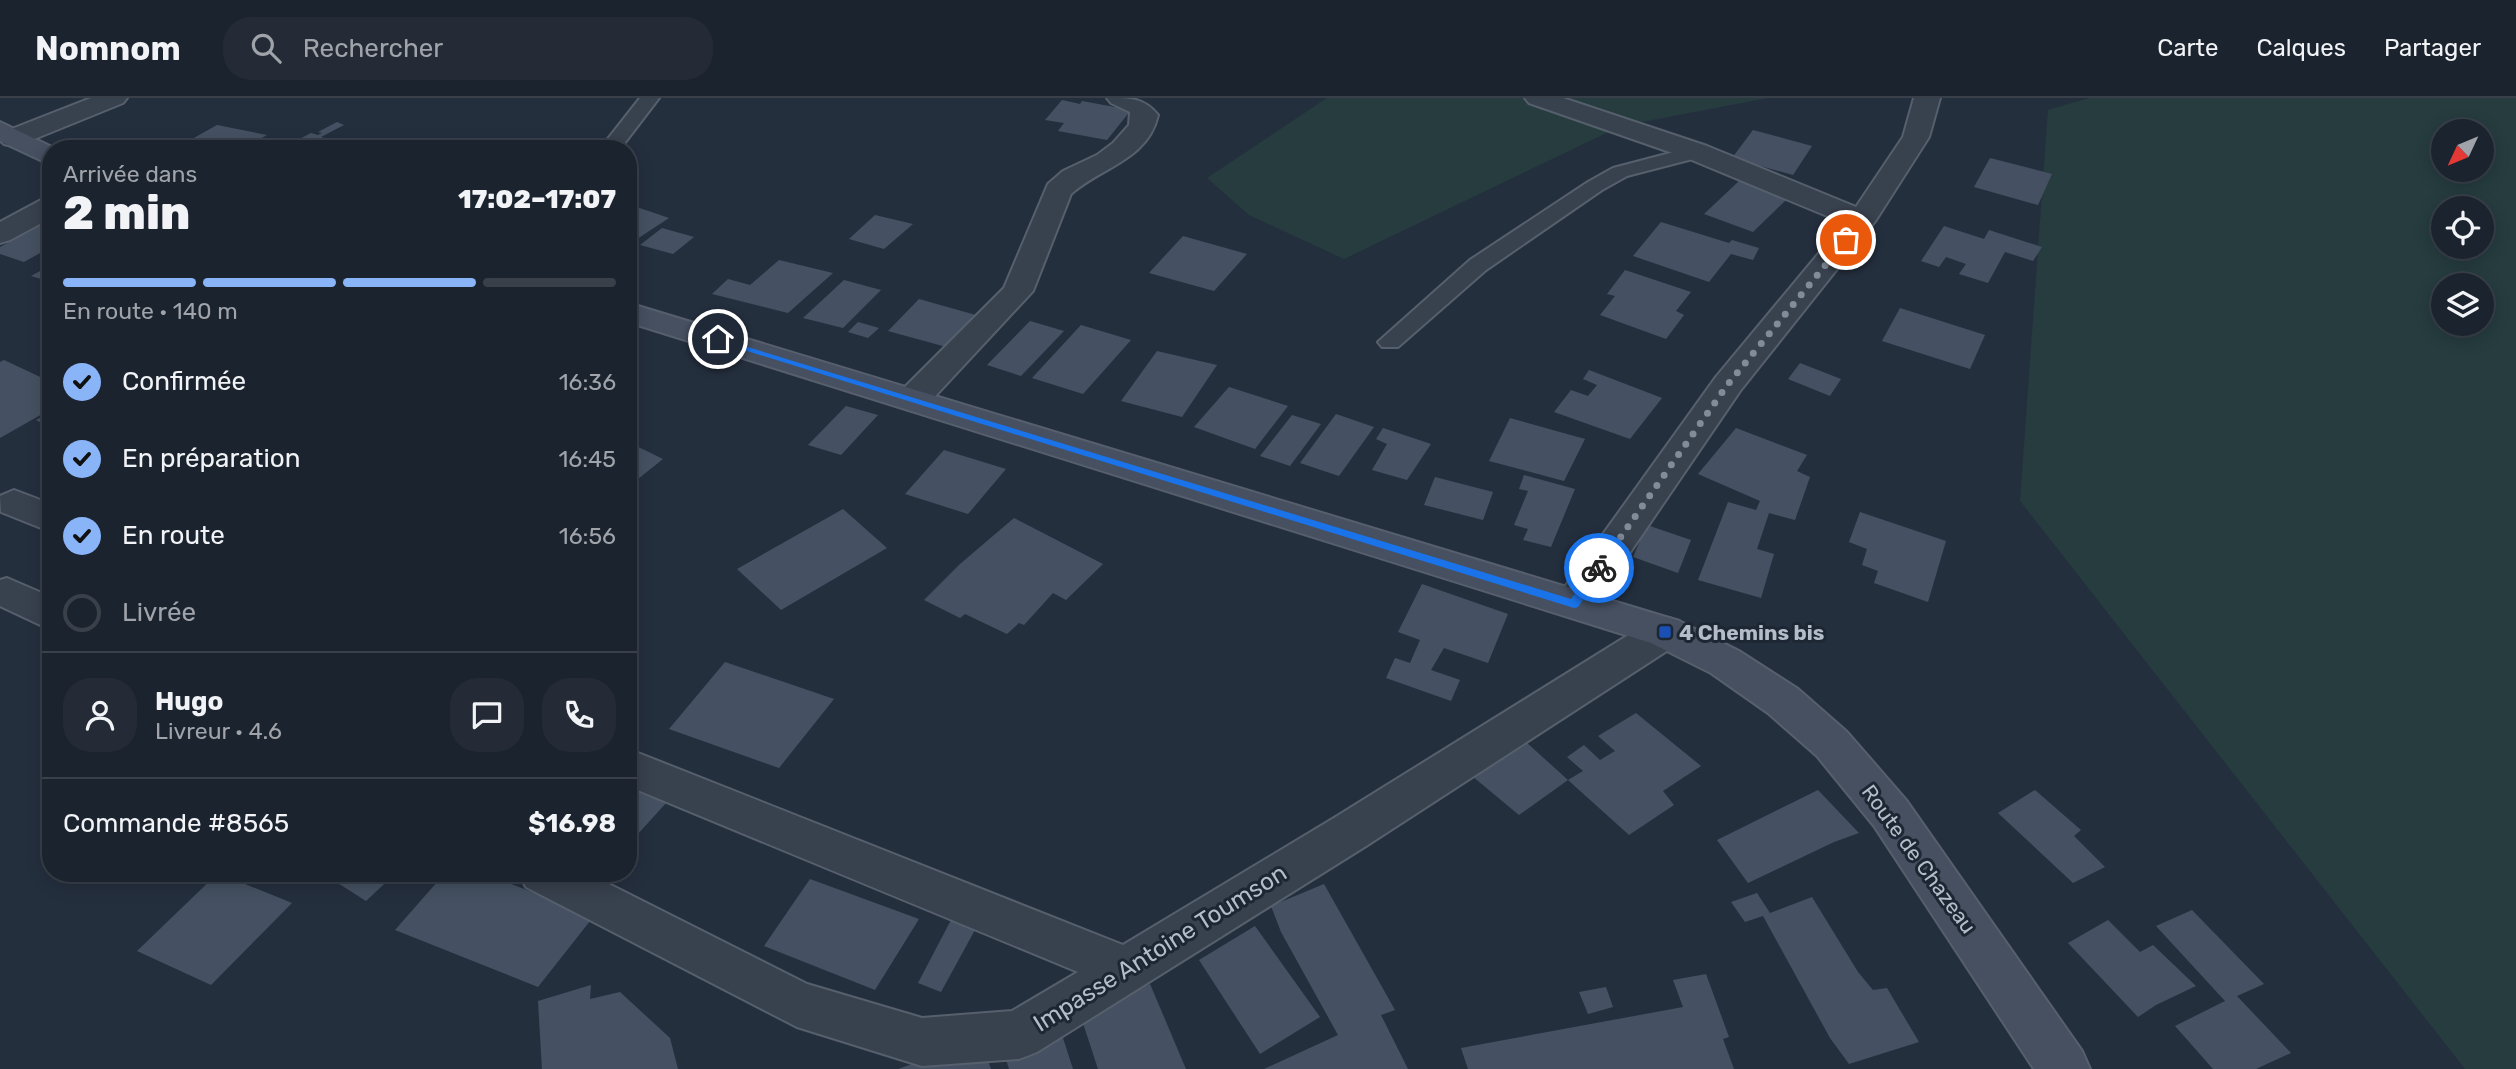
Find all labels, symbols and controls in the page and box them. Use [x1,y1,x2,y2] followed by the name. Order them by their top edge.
[223,17,713,80] search box
[35,29,181,68] text: Nomnom
[247,29,285,67] icon: search
[303,33,443,64] text: Rechercher
[2157,34,2218,62] text: Carte
[2256,34,2346,62] text: Calques
[2384,34,2481,62] text: Partager
[2431,119,2494,182] north arrow
[2431,119,2494,336] map controls
[63,160,197,188] text: Arrivée dans
[458,184,616,215] text: 17:02–17:07
[63,186,190,241] text: 2 min
[2431,196,2494,259] button: locate
[1816,210,1876,270] pin
[1827,221,1865,259] icon: bag
[2431,273,2494,336] button: layers
[63,297,238,325] text: En route · 140 m
[688,309,748,369] pin
[699,320,737,358] icon: home
[63,363,101,401] icon: check
[122,366,246,397] text: Confirmée
[559,368,616,396] text: 16:36
[63,440,101,478] icon: check
[122,443,300,474] text: En préparation
[558,445,616,473] text: 16:45
[63,517,101,555] icon: check
[122,520,225,551] text: En route
[559,522,616,550] text: 16:56
[1564,533,1634,603] courier
[1580,549,1618,587] icon: bike
[122,597,196,628] text: Livrée
[1679,620,1824,645] place label: 4 Chemins bis
[1657,624,1673,640] marker: 4 Chemins bis
[63,678,137,752] button: person
[450,678,524,752] button: chat
[542,678,616,752] button: phone
[155,686,223,717] text: Hugo
[155,717,282,745] text: Livreur · 4.6
[1857,780,1981,938] street label: Route de Chazeau
[63,808,289,839] text: Commande #8565
[528,808,616,839] text: $16.98
[1028,858,1292,1038] street label: Impasse Antoine Toumson

